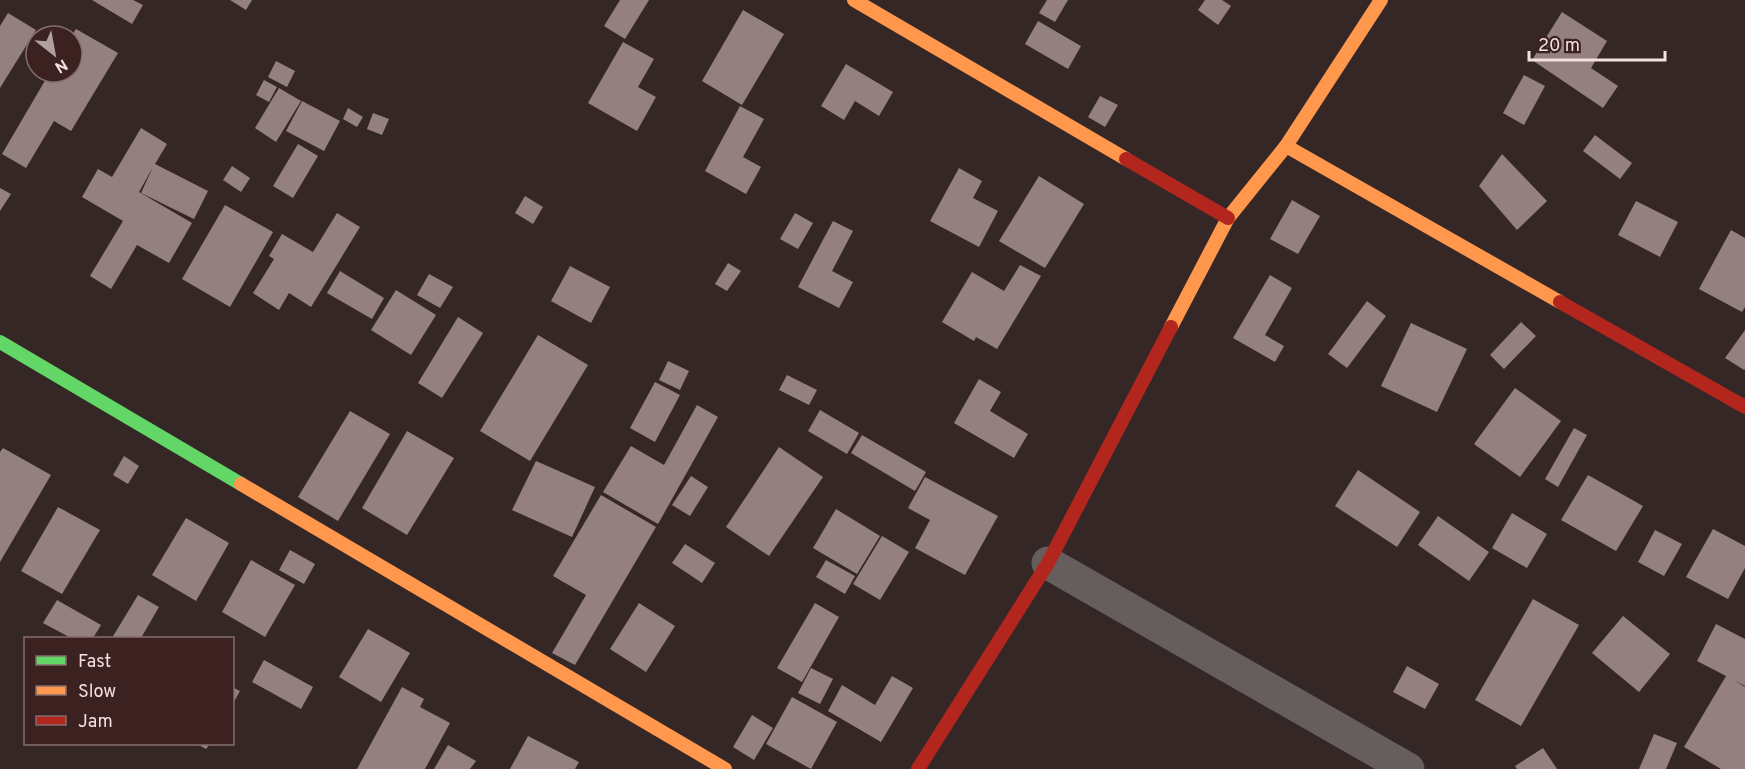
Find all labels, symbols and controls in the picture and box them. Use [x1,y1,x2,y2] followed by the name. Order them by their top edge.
[24,24,84,84] north arrow
[1529,24,1666,62] scale bar
[1538,35,1580,58] text: 20 m
[51,54,71,77] text: N
[24,637,234,745] legend
[78,651,111,674] text: Fast
[78,681,116,704] text: Slow
[78,711,113,734] text: Jam

